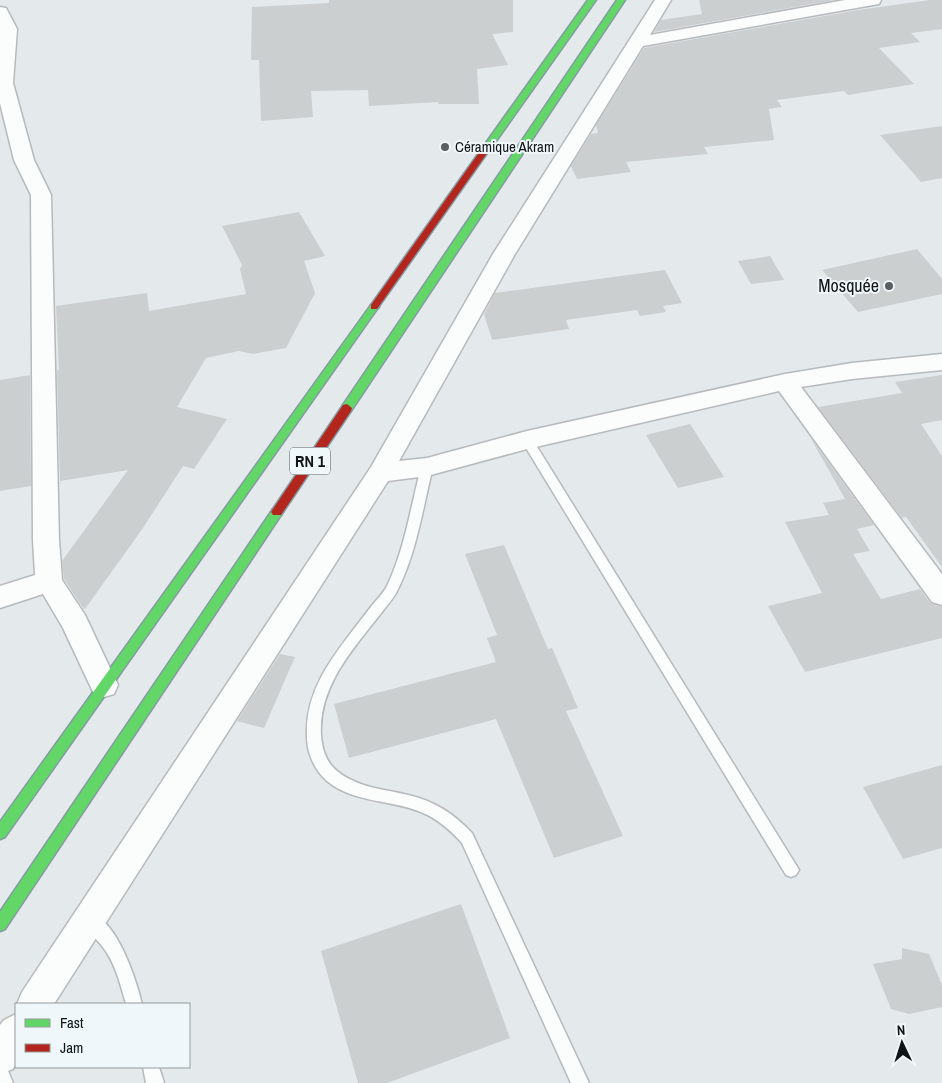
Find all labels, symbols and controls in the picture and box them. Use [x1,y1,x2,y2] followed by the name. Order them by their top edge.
[455,136,554,157] place label: Céramique Akram
[439,141,451,153] marker: Céramique Akram
[818,273,879,298] place label: Mosquée
[883,280,895,292] marker: Mosquée
[290,448,330,474] road number: RN 1
[15,1003,190,1068] legend
[60,1012,84,1033] text: Fast
[877,1018,927,1068] north arrow
[896,1021,906,1039] text: N
[60,1037,83,1058] text: Jam

